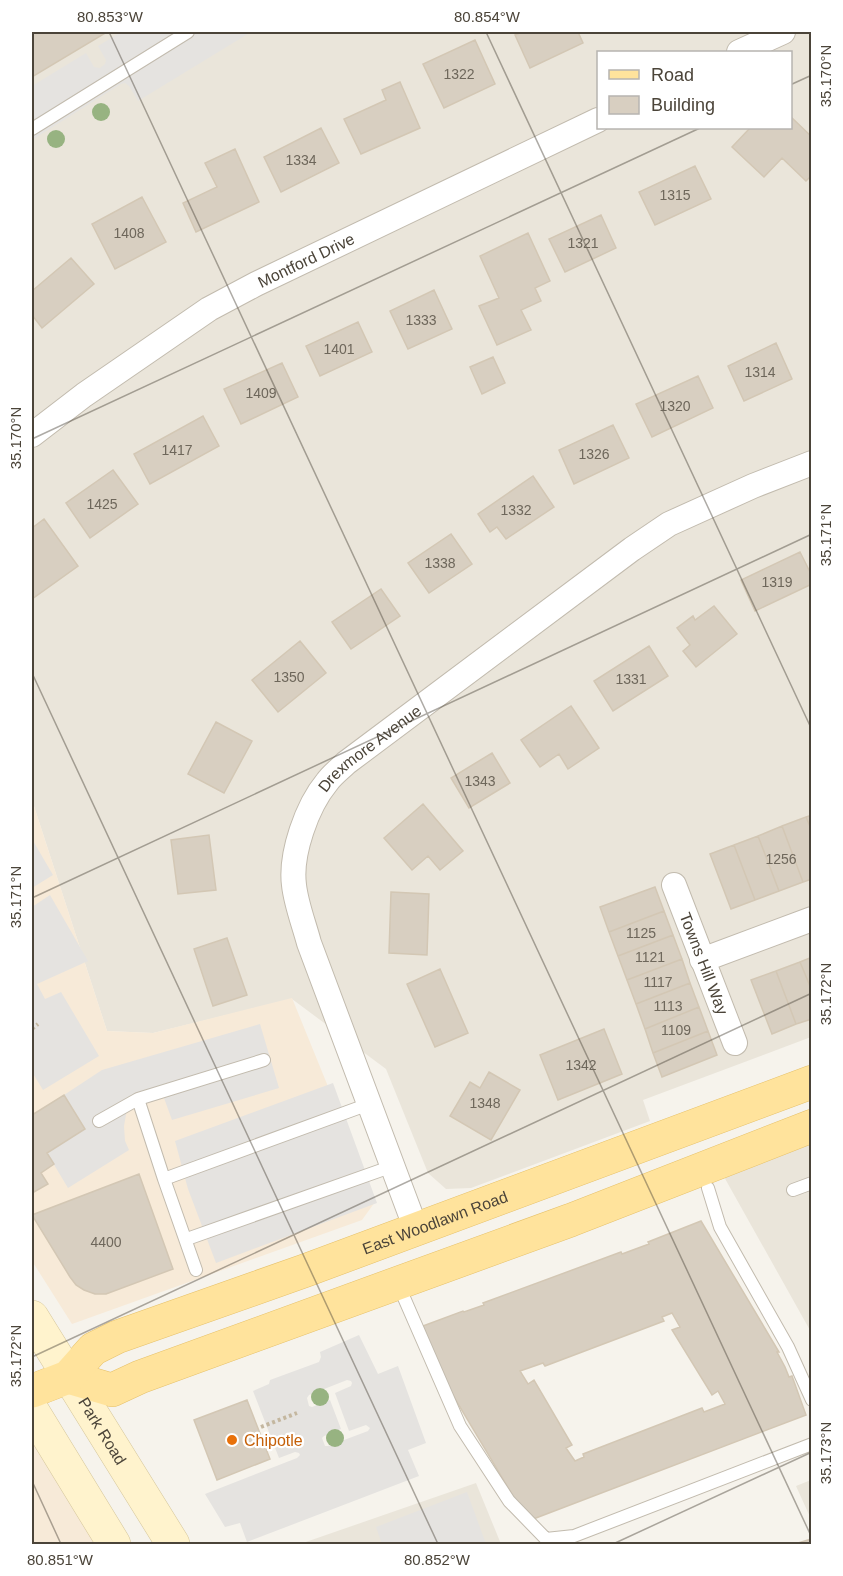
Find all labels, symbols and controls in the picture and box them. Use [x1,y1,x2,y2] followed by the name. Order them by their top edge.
[77,8,144,25] text: 80.853°W
[454,8,521,25] text: 80.854°W
[817,45,834,107] text: 35.170°N
[597,51,792,129] legend
[651,65,694,85] text: Road
[443,66,475,82] house number: 1322
[651,95,715,115] text: Building
[285,152,317,168] house number: 1334
[659,187,691,203] house number: 1315
[113,225,145,241] house number: 1408
[255,230,357,290] street label: Montford Drive
[567,235,599,251] house number: 1321
[405,312,437,328] house number: 1333
[323,341,355,357] house number: 1401
[744,364,776,380] house number: 1314
[245,385,277,401] house number: 1409
[659,398,691,414] house number: 1320
[7,407,24,469] text: 35.170°N
[161,442,193,458] house number: 1417
[578,446,610,462] house number: 1326
[86,496,118,512] house number: 1425
[500,502,532,518] house number: 1332
[817,504,834,566] text: 35.171°N
[424,555,456,571] house number: 1338
[761,574,793,590] house number: 1319
[273,669,305,685] house number: 1350
[615,671,647,687] house number: 1331
[314,701,424,795] street label: Drexmore Avenue
[464,773,496,789] house number: 1343
[765,851,797,867] house number: 1256
[7,866,24,928] text: 35.171°N
[677,910,732,1017] street label: Towns Hill Way
[626,925,656,941] house number: 1125
[635,949,665,965] house number: 1121
[817,963,834,1025] text: 35.172°N
[643,974,673,990] house number: 1117
[653,998,683,1014] house number: 1113
[661,1022,691,1038] house number: 1109
[565,1057,597,1073] house number: 1342
[469,1095,501,1111] house number: 1348
[360,1188,510,1257] street label: East Woodlawn Road
[90,1234,122,1250] house number: 4400
[7,1325,24,1387] text: 35.172°N
[76,1394,130,1467] street label: Park Road
[817,1422,834,1484] text: 35.173°N
[244,1432,303,1449] place label: Chipotle
[225,1433,239,1447] marker: Chipotle
[27,1551,94,1568] text: 80.851°W
[404,1551,471,1568] text: 80.852°W

